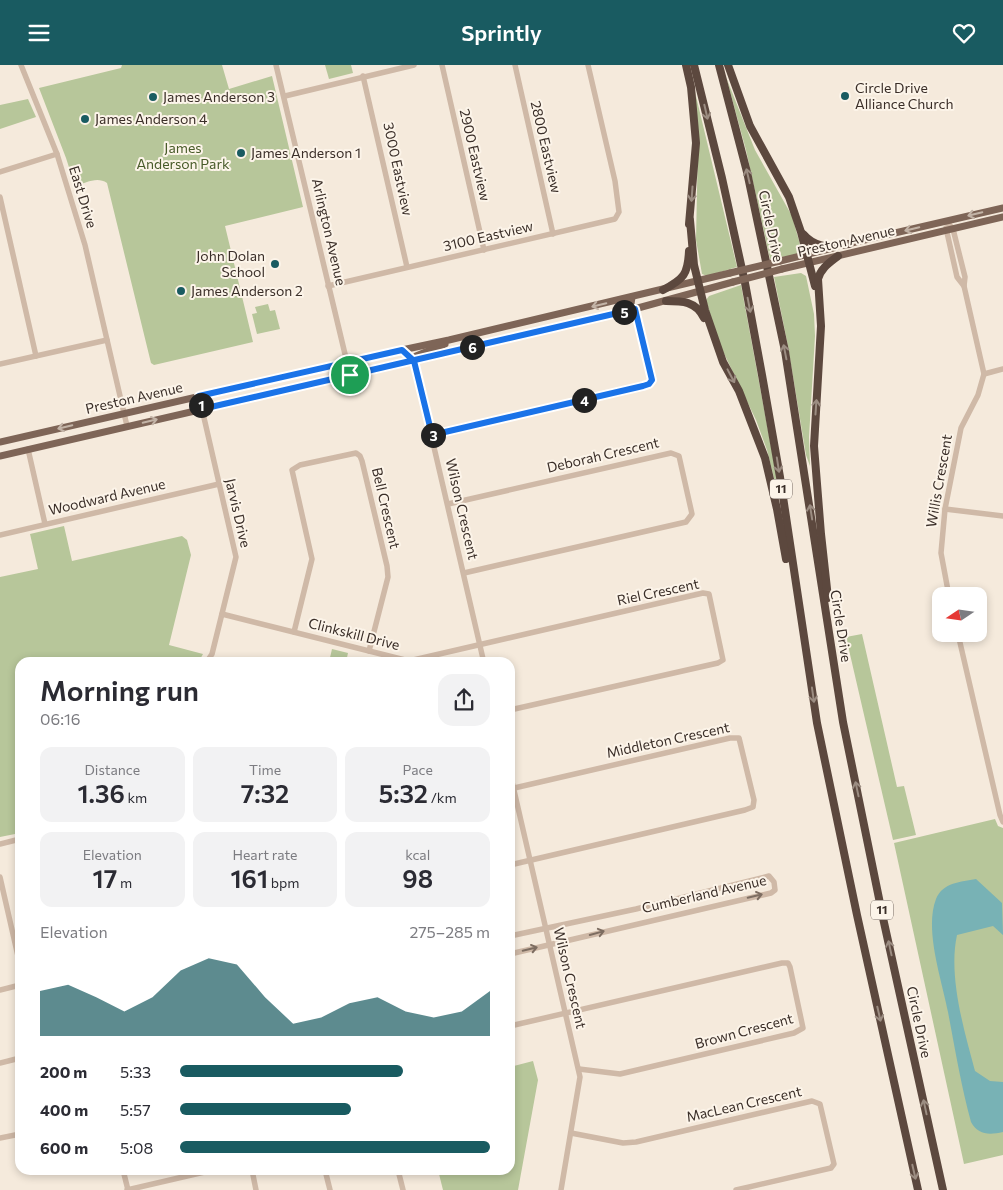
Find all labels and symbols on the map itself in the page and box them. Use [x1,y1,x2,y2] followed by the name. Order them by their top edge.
[855,79,953,112] place label: Circle Drive Alliance Church
[163,88,275,105] place label: James Anderson 3
[839,90,851,102] marker: Circle Drive Alliance Church
[147,91,159,103] marker: James Anderson 3
[528,99,565,195] street label: 2800 Eastview
[702,104,711,120] one-way arrow
[457,107,494,203] street label: 2900 Eastview
[95,110,208,127] place label: James Anderson 4
[79,113,91,125] marker: James Anderson 4
[380,121,417,217] street label: 3000 Eastview
[136,139,230,172] park label: James Anderson Park
[251,144,361,161] place label: James Anderson 1
[235,147,247,159] marker: James Anderson 1
[66,164,101,230] street label: East Drive
[743,168,752,184] one-way arrow
[309,177,350,287] street label: Arlington Avenue
[687,185,697,201] one-way arrow
[756,188,787,263] street label: Circle Drive
[967,210,983,219] one-way arrow
[441,217,535,254] street label: 3100 Eastview
[796,221,896,260] street label: Preston Avenue
[905,225,921,234] one-way arrow
[196,247,265,280] place label: John Dolan School
[269,258,281,270] marker: John Dolan School
[191,282,303,299] place label: James Anderson 2
[175,285,187,297] marker: James Anderson 2
[745,297,754,313] one-way arrow
[612,299,636,325] pin: 5
[591,301,607,310] one-way arrow
[460,335,484,359] pin: 6
[779,344,789,360] one-way arrow
[329,354,371,396] pin
[726,369,736,384] one-way arrow
[84,378,184,417] street label: Preston Avenue
[572,387,596,413] pin: 4
[188,393,214,417] pin: 1
[811,399,820,415] one-way arrow
[141,416,157,425] one-way arrow
[58,423,74,432] one-way arrow
[420,423,446,447] pin: 3
[545,433,661,476] street label: Deborah Crescent
[922,433,955,529] street label: Willis Crescent
[443,456,482,562] street label: Wilson Crescent
[773,457,783,473] one-way arrow
[369,466,404,550] street label: Bell Crescent
[47,475,167,518] street label: Woodward Avenue
[222,477,255,549] street label: Jarvis Drive
[770,479,792,499] road number: 11
[806,505,816,521] one-way arrow
[615,574,701,608] street label: Riel Crescent
[932,587,988,643] north arrow
[827,589,856,663] street label: Circle Drive
[307,614,402,653] street label: Clinkskill Drive
[808,686,818,702] one-way arrow
[605,718,731,761] street label: Middleton Crescent
[851,781,861,797] one-way arrow
[640,871,768,916] street label: Cumberland Avenue
[746,891,762,900] one-way arrow
[871,901,893,919] road number: 11
[551,925,590,1031] street label: Wilson Crescent
[588,928,604,937] one-way arrow
[885,940,894,956] one-way arrow
[521,944,537,953] one-way arrow
[904,984,935,1059] street label: Circle Drive
[875,1005,884,1021] one-way arrow
[693,1009,795,1052] street label: Brown Crescent
[685,1082,803,1125] street label: MacLean Crescent
[919,1099,929,1115] one-way arrow
[910,1164,919,1180] one-way arrow

